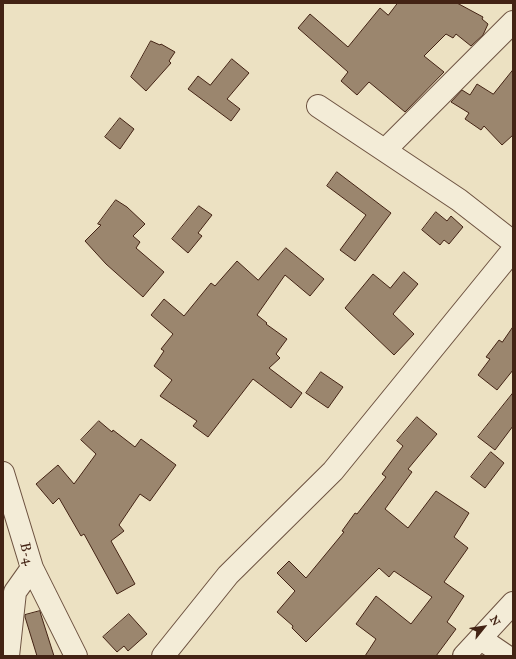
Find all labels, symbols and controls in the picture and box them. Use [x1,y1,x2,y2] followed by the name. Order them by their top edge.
[15,541,37,567] street label: B-4
[464,607,504,647] north arrow
[487,613,503,628] text: N

